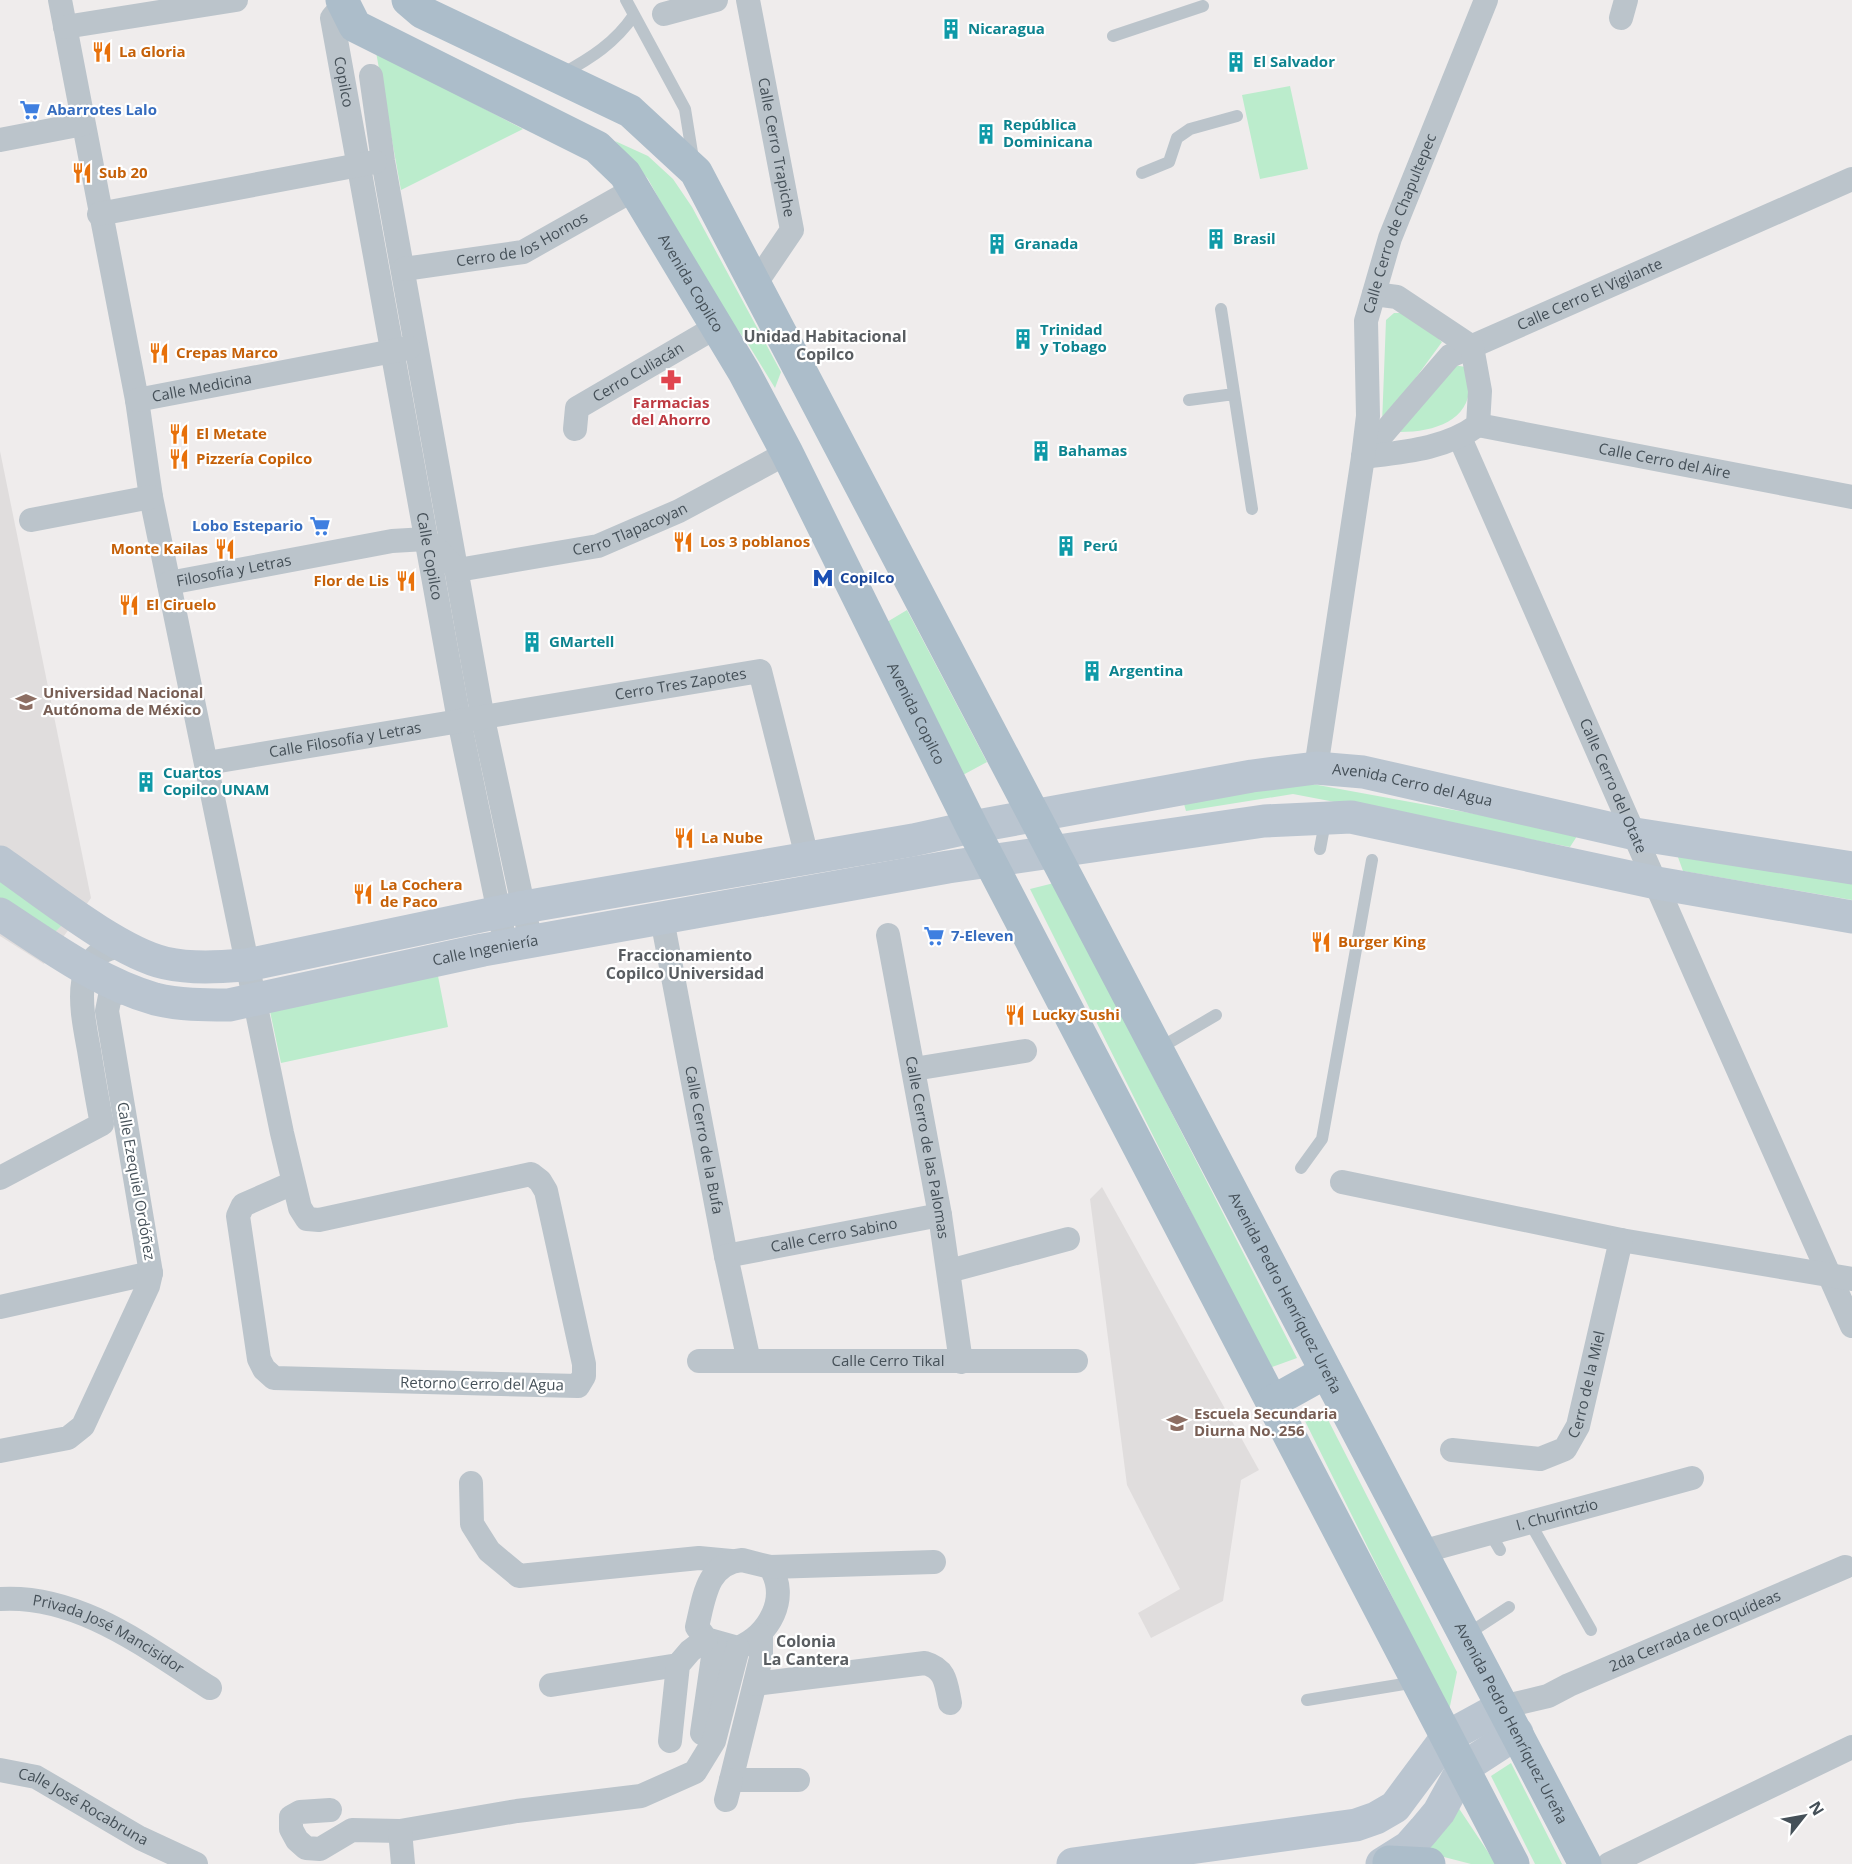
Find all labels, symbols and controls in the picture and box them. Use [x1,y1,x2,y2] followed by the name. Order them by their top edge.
[939,17,963,41] building icon: Nicaragua
[968,18,1045,38] place label: Nicaragua
[90,40,114,64] restaurant icon: La Gloria
[119,41,186,61] place label: La Gloria
[1224,50,1248,74] building icon: El Salvador
[1253,51,1335,71] place label: El Salvador
[330,55,359,109] street label: Copilco
[754,76,800,218] street label: Calle Cerro Trapiche
[18,98,42,122] supermarket icon: Abarrotes Lalo
[47,99,157,119] place label: Abarrotes Lalo
[1003,114,1093,151] place label: República Dominicana
[974,122,998,146] building icon: República Dominicana
[1358,130,1440,316] street label: Calle Cerro de Chapultepec
[70,161,94,185] restaurant icon: Sub 20
[99,162,148,182] place label: Sub 20
[455,207,591,270] street label: Cerro de los Hornos
[1204,227,1228,251] building icon: Brasil
[1233,228,1276,248] place label: Brasil
[654,230,729,336] street label: Avenida Copilco
[985,232,1009,256] building icon: Granada
[1014,233,1078,253] place label: Granada
[1514,253,1665,334] street label: Calle Cerro El Vigilante
[1040,319,1107,356] place label: Trinidad y Tobago
[743,325,907,365] district label: Unidad Habitacional Copilco
[1011,327,1035,351] building icon: Trinidad y Tobago
[588,337,687,406] street label: Cerro Culiacán
[147,341,171,365] restaurant icon: Crepas Marco
[176,342,278,362] place label: Crepas Marco
[150,367,253,406] street label: Calle Medicina
[659,368,683,392] pharmacy icon: Farmacias del Ahorro
[631,392,711,429] place label: Farmacias del Ahorro
[167,422,191,446] restaurant icon: El Metate
[196,423,267,443] place label: El Metate
[1597,437,1732,482] street label: Calle Cerro del Aire
[1029,439,1053,463] building icon: Bahamas
[1058,440,1127,460] place label: Bahamas
[167,447,191,471] restaurant icon: Pizzería Copilco
[196,448,312,468] place label: Pizzería Copilco
[571,497,691,559] street label: Cerro Tlapacoyan
[413,510,448,602] street label: Calle Copilco
[308,514,332,538] supermarket icon: Lobo Estepario
[192,515,303,535] place label: Lobo Estepario
[671,530,695,554] restaurant icon: Los 3 poblanos
[700,531,810,551] place label: Los 3 poblanos
[1054,534,1078,558] building icon: Perú
[1083,535,1118,555] place label: Perú
[213,537,237,561] restaurant icon: Monte Kailas
[111,538,208,558] place label: Monte Kailas
[175,549,293,590] street label: Filosofía y Letras
[811,566,835,590] metro station icon: Copilco
[840,567,895,587] place label: Copilco
[394,569,418,593] restaurant icon: Flor de Lis
[313,570,389,590] place label: Flor de Lis
[117,593,141,617] restaurant icon: El Ciruelo
[146,594,216,614] place label: El Ciruelo
[520,630,544,654] building icon: GMartell
[549,631,614,651] place label: GMartell
[883,659,950,768] street label: Avenida Copilco
[1080,659,1104,683] building icon: Argentina
[1109,660,1183,680] place label: Argentina
[613,662,748,704] street label: Cerro Tres Zapotes
[43,682,203,719] place label: Universidad Nacional Autónoma de México
[14,690,38,714] school or university icon: Universidad Nacional Autónoma de México
[1576,715,1652,856] street label: Calle Cerro del Otate
[267,717,423,762] street label: Calle Filosofía y Letras
[1331,758,1495,810] street label: Avenida Cerro del Agua
[163,762,269,799] place label: Cuartos Copilco UNAM
[134,770,158,794] building icon: Cuartos Copilco UNAM
[672,826,696,850] restaurant icon: La Nube
[701,827,763,847] place label: La Nube
[380,874,463,911] place label: La Cochera de Paco
[351,882,375,906] restaurant icon: La Cochera de Paco
[922,924,946,948] supermarket icon: 7-Eleven
[951,925,1014,945] place label: 7-Eleven
[430,929,540,970] street label: Calle Ingeniería
[1309,930,1333,954] restaurant icon: Burger King
[1338,931,1426,951] place label: Burger King
[606,944,764,984] district label: Fraccionamiento Copilco Universidad
[1003,1003,1027,1027] restaurant icon: Lucky Sushi
[1032,1004,1120,1024] place label: Lucky Sushi
[902,1054,954,1240] street label: Calle Cerro de las Palomas
[681,1064,729,1216] street label: Calle Cerro de la Bufa
[113,1100,161,1262] street label: Calle Ezequiel Ordóñez
[1225,1188,1347,1397] street label: Avenida Pedro Henríquez Ureña
[769,1212,899,1256] street label: Calle Cerro Sabino
[1562,1329,1609,1442] street label: Cerro de la Miel
[832,1350,944,1370] street label: Calle Cerro Tikal
[400,1372,564,1394] street label: Retorno Cerro del Agua
[1194,1403,1337,1440] place label: Escuela Secundaria Diurna No. 256
[1165,1411,1189,1435] school or university icon: Escuela Secundaria Diurna No. 256
[1513,1493,1600,1535] street label: I. Churintzio
[1606,1585,1783,1676] street label: 2da Cerrada de Orquídeas
[31,1589,188,1678] street label: Privada José Mancisidor
[1451,1619,1573,1827] street label: Avenida Pedro Henríquez Ureña
[763,1630,849,1670] district label: Colonia La Cantera
[17,1763,152,1849] street label: Calle José Rocabruna
[1774,1786,1834,1846] north arrow
[1804,1797,1830,1820] text: N

